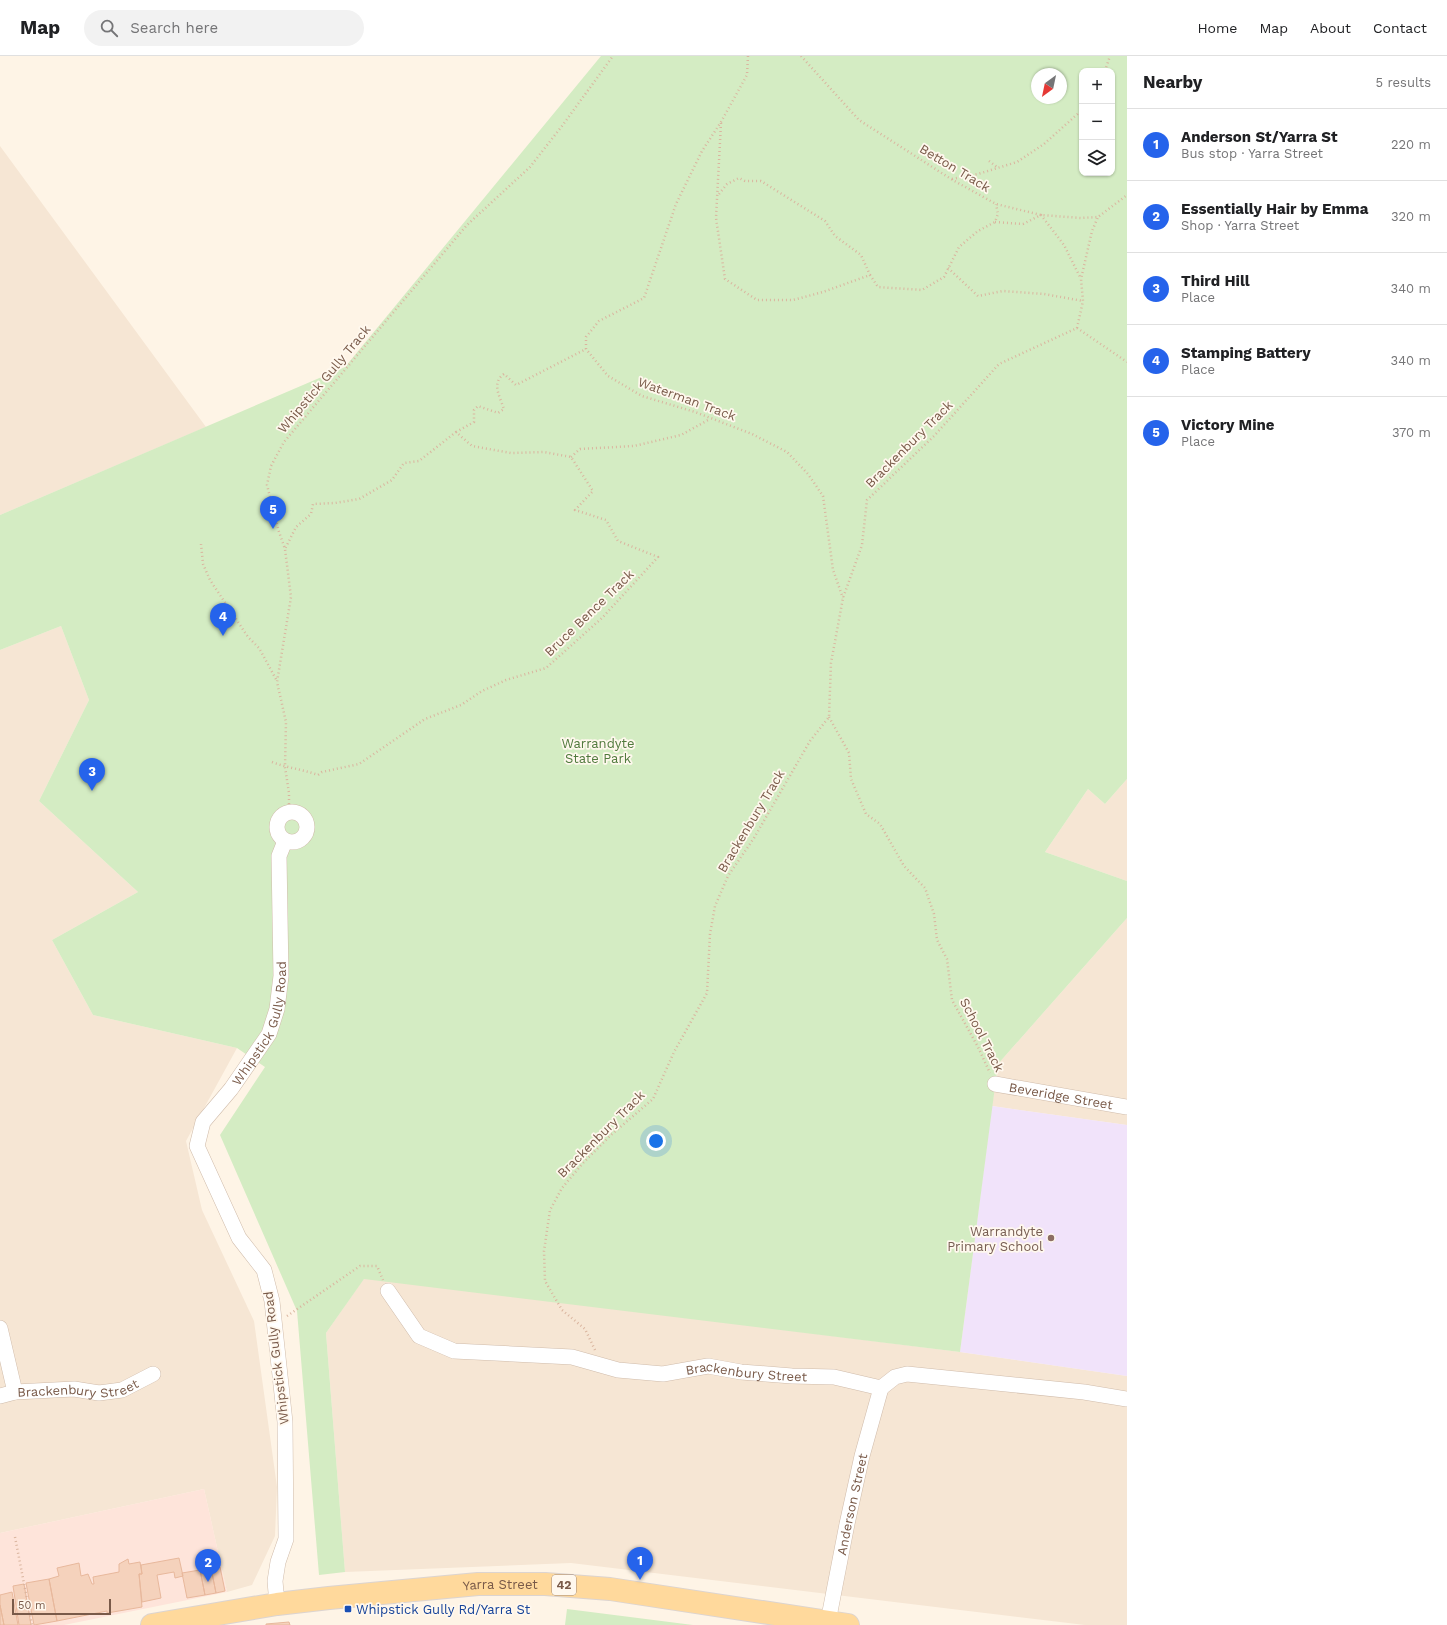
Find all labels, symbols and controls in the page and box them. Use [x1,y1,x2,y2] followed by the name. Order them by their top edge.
[84,10,364,46] search box
[20,16,60,39] text: Map
[98,17,120,39] icon: search
[130,19,218,37] text: Search here
[1197,20,1237,36] text: Home
[1259,20,1288,36] text: Map
[1310,20,1351,36] text: About
[1373,20,1427,36] text: Contact
[1031,68,1067,104] north arrow
[1079,68,1115,176] map controls
[1079,68,1115,104] button: +
[1143,72,1202,92] text: Nearby
[1376,75,1431,90] text: 5 results
[1079,104,1115,140] button: −
[1181,128,1338,146] text: Anderson St/Yarra St
[1153,137,1159,152] text: 1
[1391,137,1431,152] text: 220 m
[1079,140,1115,176] button: layers
[917,141,994,195] street label: Betton Track
[1181,146,1323,161] text: Bus stop · Yarra Street
[1181,200,1368,218] text: Essentially Hair by Emma
[1152,209,1160,224] text: 2
[1391,209,1431,224] text: 320 m
[1181,218,1299,233] text: Shop · Yarra Street
[1181,272,1250,290] text: Third Hill
[1152,281,1160,296] text: 3
[1391,281,1431,296] text: 340 m
[1181,290,1215,305] text: Place
[274,321,374,436] street label: Whipstick Gully Track
[1181,344,1311,362] text: Stamping Battery
[1152,353,1160,368] text: 4
[1391,353,1431,368] text: 340 m
[1181,362,1215,377] text: Place
[636,374,739,424] street label: Waterman Track
[862,397,956,491] street label: Brackenbury Track
[1181,416,1275,434] text: Victory Mine
[1152,425,1160,440] text: 5
[1392,425,1431,440] text: 370 m
[1181,434,1215,449] text: Place
[260,496,286,529] pin: 5
[541,566,637,659] street label: Bruce Bence Track
[210,603,236,636] pin: 4
[562,736,634,766] park label: Warrandyte State Park
[79,758,105,791] pin: 3
[714,766,788,875] street label: Brackenbury Track
[229,961,289,1088] street label: Whipstick Gully Road
[957,996,1007,1075] street label: School Track
[1008,1079,1115,1112] street label: Beveridge Street
[554,1087,648,1181] street label: Brackenbury Track
[646,1131,666,1151] your location
[947,1224,1043,1254] place label: Warrandyte Primary School
[1046,1233,1056,1243] marker: Warrandyte Primary School
[260,1290,292,1426] street label: Whipstick Gully Road
[684,1358,808,1384] street label: Brackenbury Street
[17,1375,141,1401] street label: Brackenbury Street
[834,1452,870,1557] street label: Anderson Street
[627,1547,653,1580] pin: 1
[195,1549,221,1582] pin: 2
[552,1575,576,1595] road number: 42
[462,1577,538,1593] street label: Yarra Street
[12,1597,111,1616] scale bar
[18,1599,45,1612] text: 50 m
[356,1602,531,1617] place label: Whipstick Gully Rd/Yarra St
[343,1604,353,1614] marker: Whipstick Gully Rd/Yarra St

